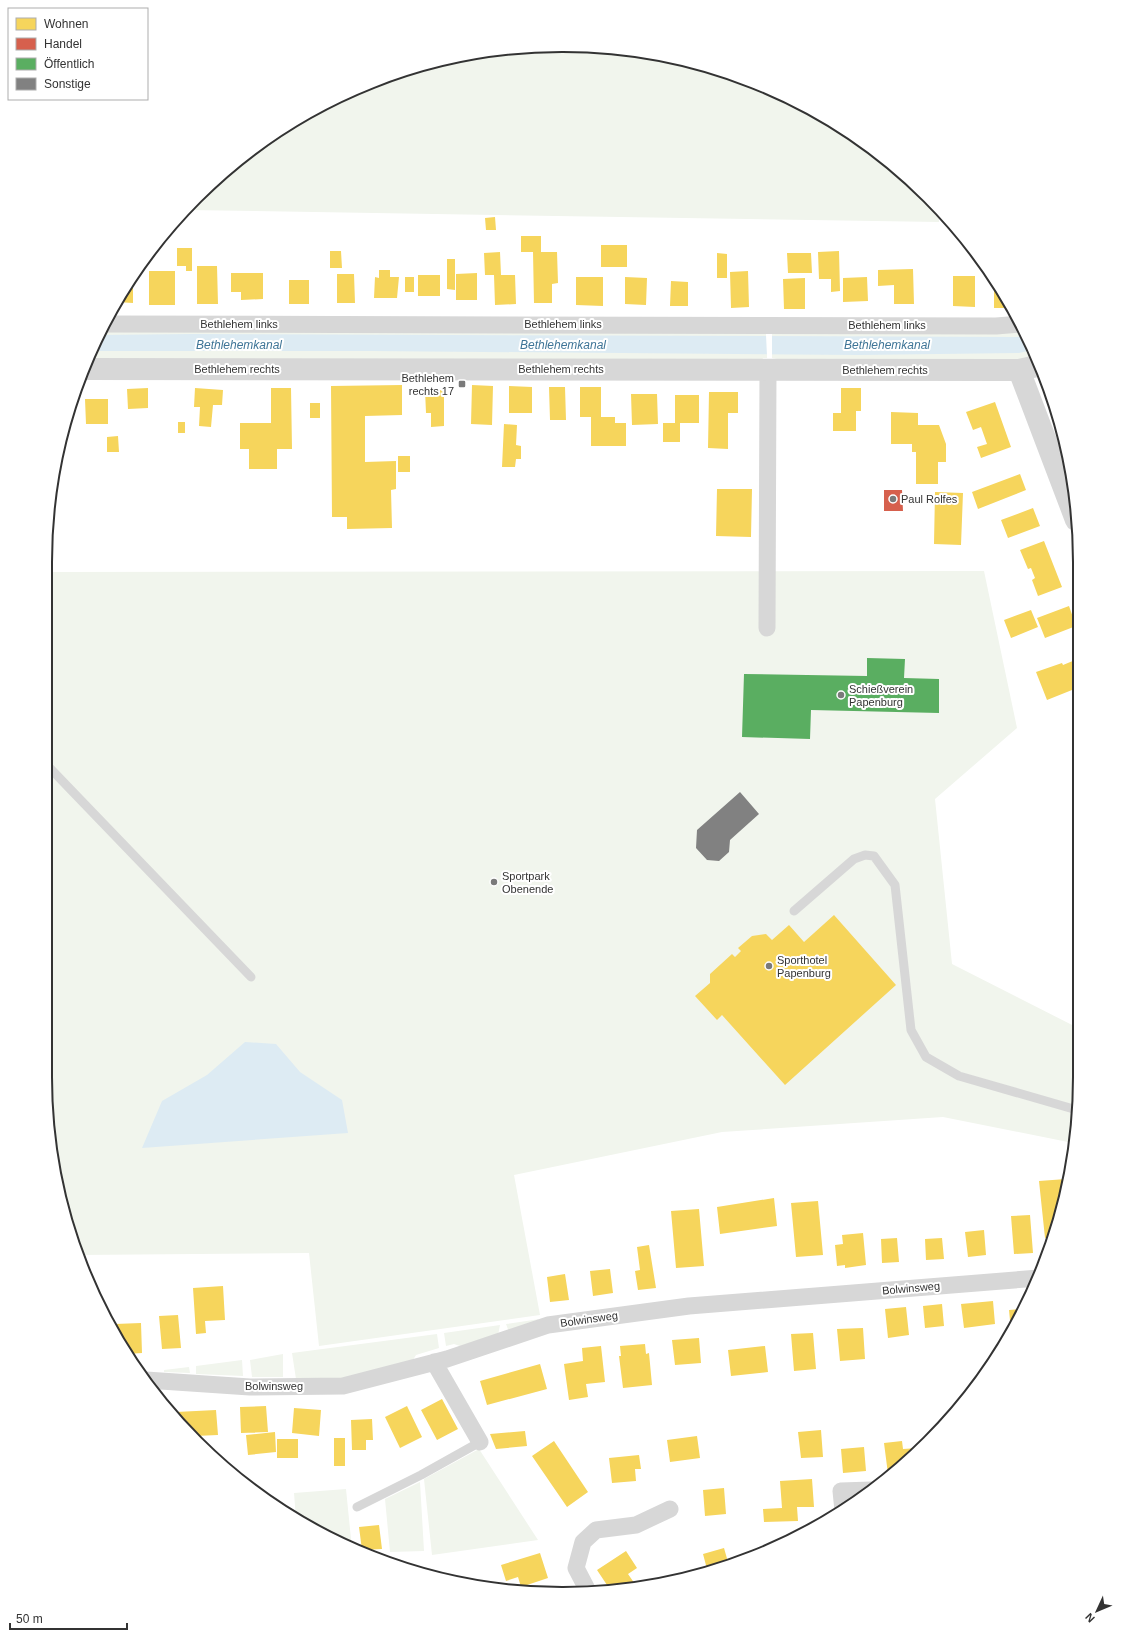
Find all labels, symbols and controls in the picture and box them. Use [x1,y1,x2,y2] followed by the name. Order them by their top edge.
[8,8,148,100] legend
[44,17,88,31] text: Wohnen
[44,37,82,51] text: Handel
[44,57,94,71] text: Öffentlich
[44,77,91,91] text: Sonstige
[200,318,278,330] street label: Bethlehem links
[524,318,602,330] street label: Bethlehem links
[848,319,926,331] street label: Bethlehem links
[196,338,282,352] water label: Bethlehemkanal
[520,338,606,352] water label: Bethlehemkanal
[844,338,930,352] water label: Bethlehemkanal
[194,363,280,375] street label: Bethlehem rechts
[518,363,604,375] street label: Bethlehem rechts
[842,364,928,376] street label: Bethlehem rechts
[401,372,454,397] place label: Bethlehem rechts 17
[457,379,467,389] marker: Bethlehem rechts 17
[901,493,958,505] place label: Paul Rolfes
[888,494,898,504] marker: Paul Rolfes
[849,683,913,708] place label: Schießverein Papenburg
[836,690,846,700] marker: Schießverein Papenburg
[502,870,553,895] place label: Sportpark Obenende
[489,877,499,887] marker: Sportpark Obenende
[777,954,831,979] place label: Sporthotel Papenburg
[764,961,774,971] marker: Sporthotel Papenburg
[882,1279,940,1297] street label: Bolwinsweg
[559,1309,619,1329] street label: Bolwinsweg
[245,1380,303,1392] street label: Bolwinsweg
[1077,1591,1117,1631] north arrow
[10,1605,127,1631] scale bar
[1083,1611,1097,1625] text: N
[16,1612,43,1626] text: 50 m

